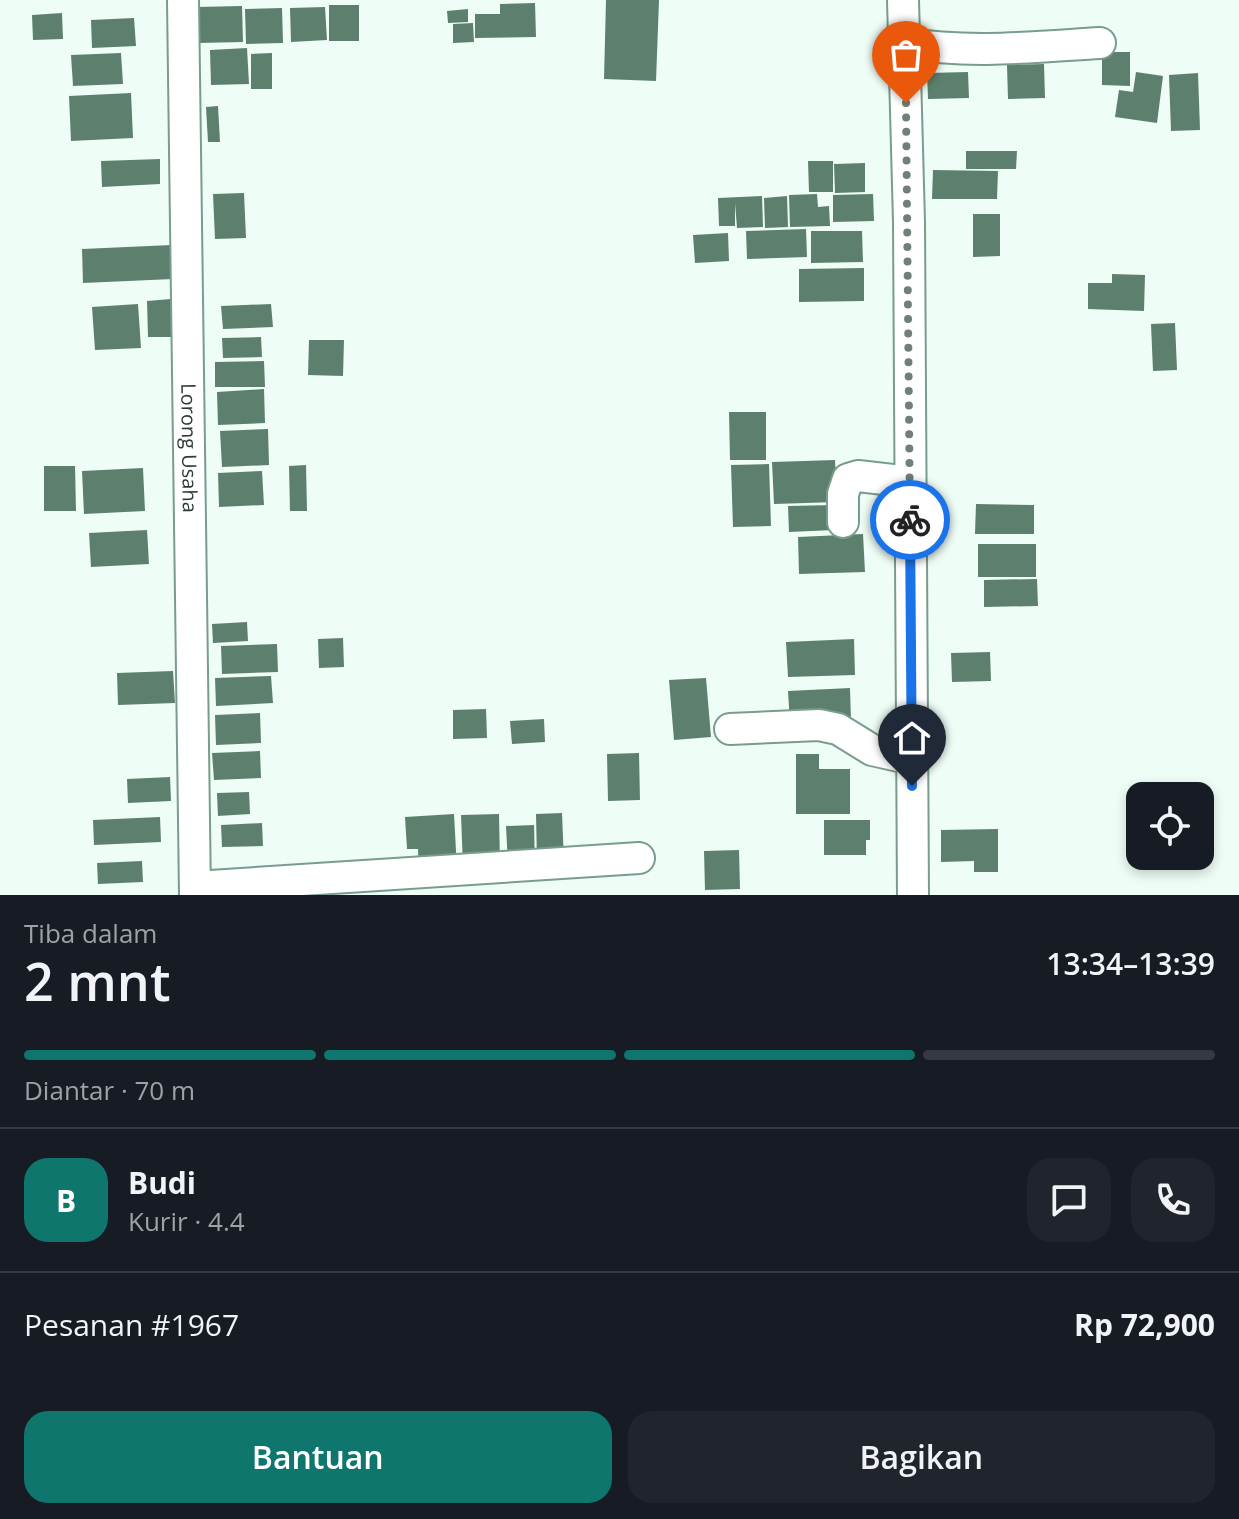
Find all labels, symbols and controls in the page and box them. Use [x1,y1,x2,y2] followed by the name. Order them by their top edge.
[872,21,940,103] pin
[884,33,928,77] icon: bag
[175,383,204,513] street label: Lorong Usaha
[870,480,950,560] courier
[888,498,932,542] icon: bike
[878,704,946,786] pin
[890,716,934,760] icon: home
[1126,782,1214,870] map controls
[1126,782,1214,870] button: locate
[24,915,157,951] text: Tiba dalam
[1046,943,1215,984] text: 13:34–13:39
[24,945,170,1016] text: 2 mnt
[24,1072,195,1108] text: Diantar · 70 m
[1027,1158,1111,1242] button: chat
[1131,1158,1215,1242] button: phone
[128,1162,196,1203] text: Budi
[56,1180,76,1221] text: B
[128,1203,245,1239] text: Kurir · 4.4
[24,1304,239,1345] text: Pesanan #1967
[1074,1304,1215,1345] text: Rp 72,900
[24,1411,612,1503] button: Bantuan
[628,1411,1215,1503] button: Bagikan

